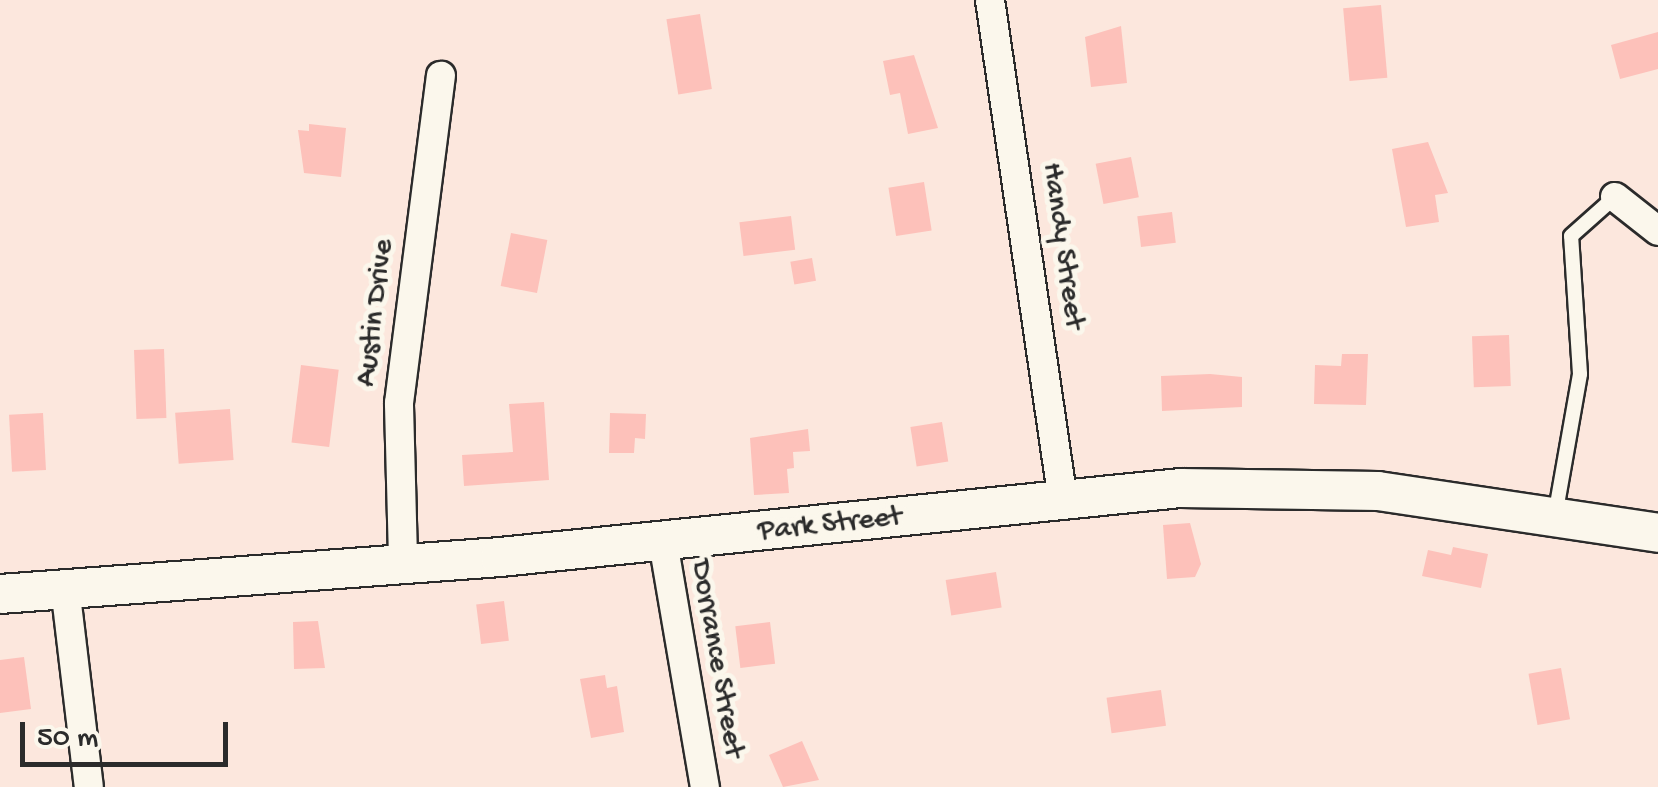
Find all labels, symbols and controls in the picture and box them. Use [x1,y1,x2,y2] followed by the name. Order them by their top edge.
[1032,161,1090,331] street label: Handy Street
[350,237,404,389] street label: Austin Drive
[756,501,904,551] street label: Park Street
[680,557,750,761] street label: Dorrance Street
[25,702,232,764] scale bar
[37,722,98,757] text: 50 m

